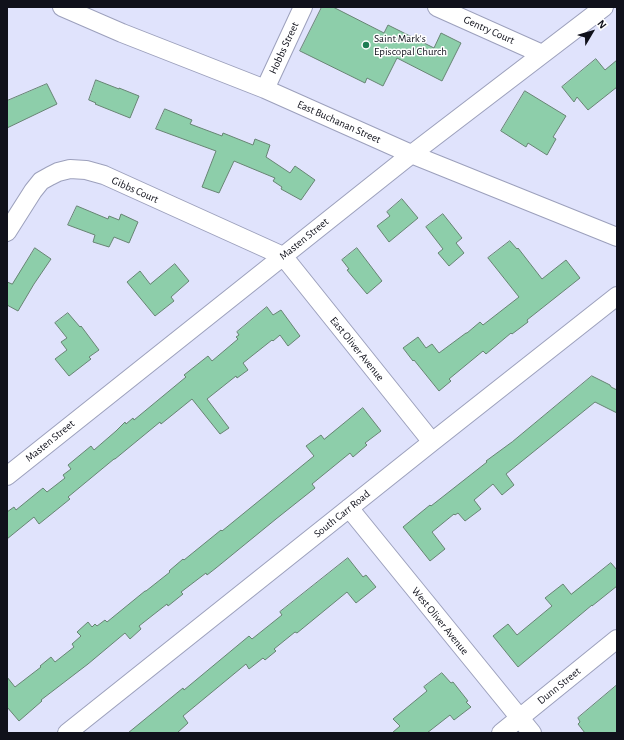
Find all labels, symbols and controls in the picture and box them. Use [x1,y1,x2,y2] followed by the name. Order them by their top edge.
[572,12,612,52] north arrow
[462,13,516,47] street label: Gentry Court
[595,18,609,31] text: N
[266,20,302,76] street label: Hobbs Street
[374,32,447,58] place label: Saint Mark's Episcopal Church
[361,40,371,50] marker: Saint Mark's Episcopal Church
[295,98,383,146] street label: East Buchanan Street
[110,174,160,206] street label: Gibbs Court
[277,215,331,263] street label: Masten Street
[327,314,387,384] street label: East Oliver Avenue
[23,417,77,465] street label: Masten Street
[311,487,373,541] street label: South Carr Road
[409,585,471,657] street label: West Oliver Avenue
[535,665,583,707] street label: Dunn Street

